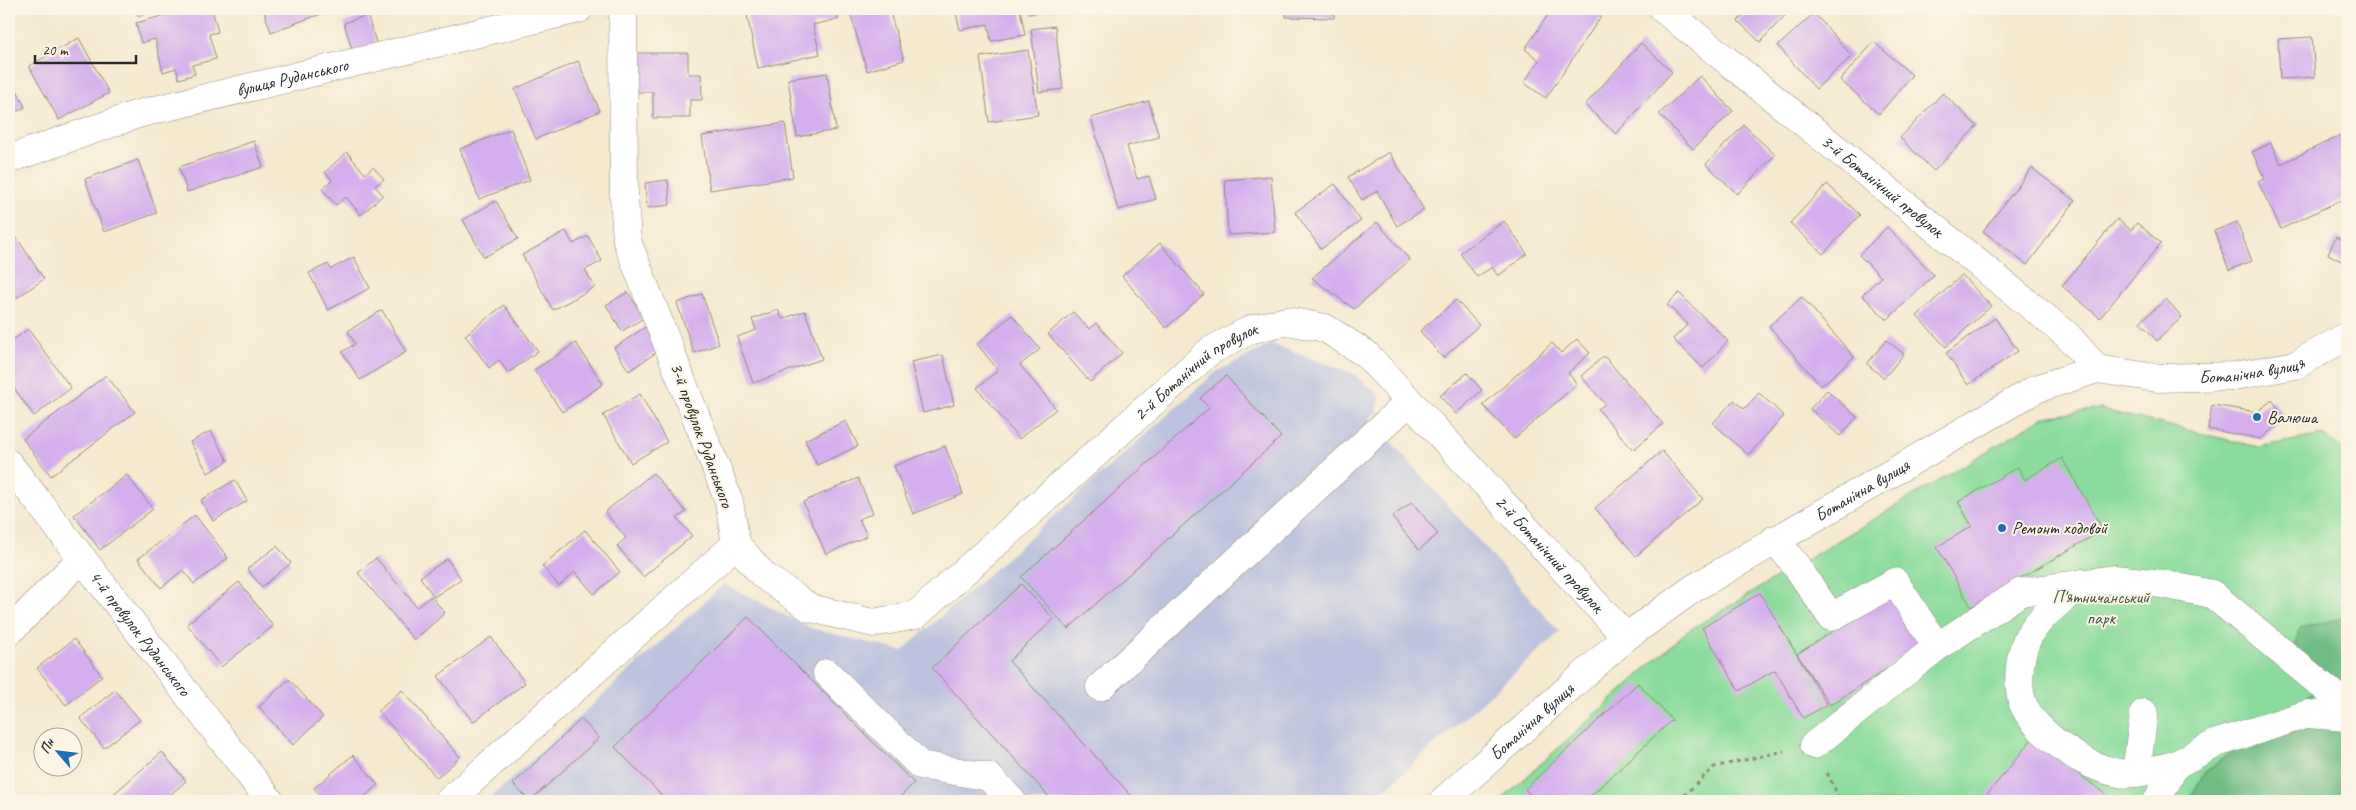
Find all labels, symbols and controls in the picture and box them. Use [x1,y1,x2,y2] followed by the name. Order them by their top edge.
[35,32,136,64] scale bar
[42,41,69,60] text: 20 m
[234,53,352,101] street label: вулиця Руданського
[1817,130,1949,243] street label: 3-й Ботанічний провулок
[1129,317,1261,425] street label: 2-й Ботанічний провулок
[2199,351,2309,388] street label: Ботанічна вулиця
[666,360,739,512] street label: 3-й провулок Руданського
[2267,406,2319,428] place label: Валюша
[2251,411,2263,423] marker: Валюша
[1811,453,1915,526] street label: Ботанічна вулиця
[1490,491,1610,618] street label: 2-й Ботанічний провулок
[2012,517,2109,539] place label: Ремонт ходовой
[1996,522,2008,534] marker: Ремонт ходовой
[85,566,196,702] street label: 4-й провулок Руданського
[2052,586,2151,629] park label: П'ятничанський парк
[1485,677,1579,765] street label: Ботанічна вулиця
[32,728,82,778] north arrow
[36,735,58,757] text: Пн

